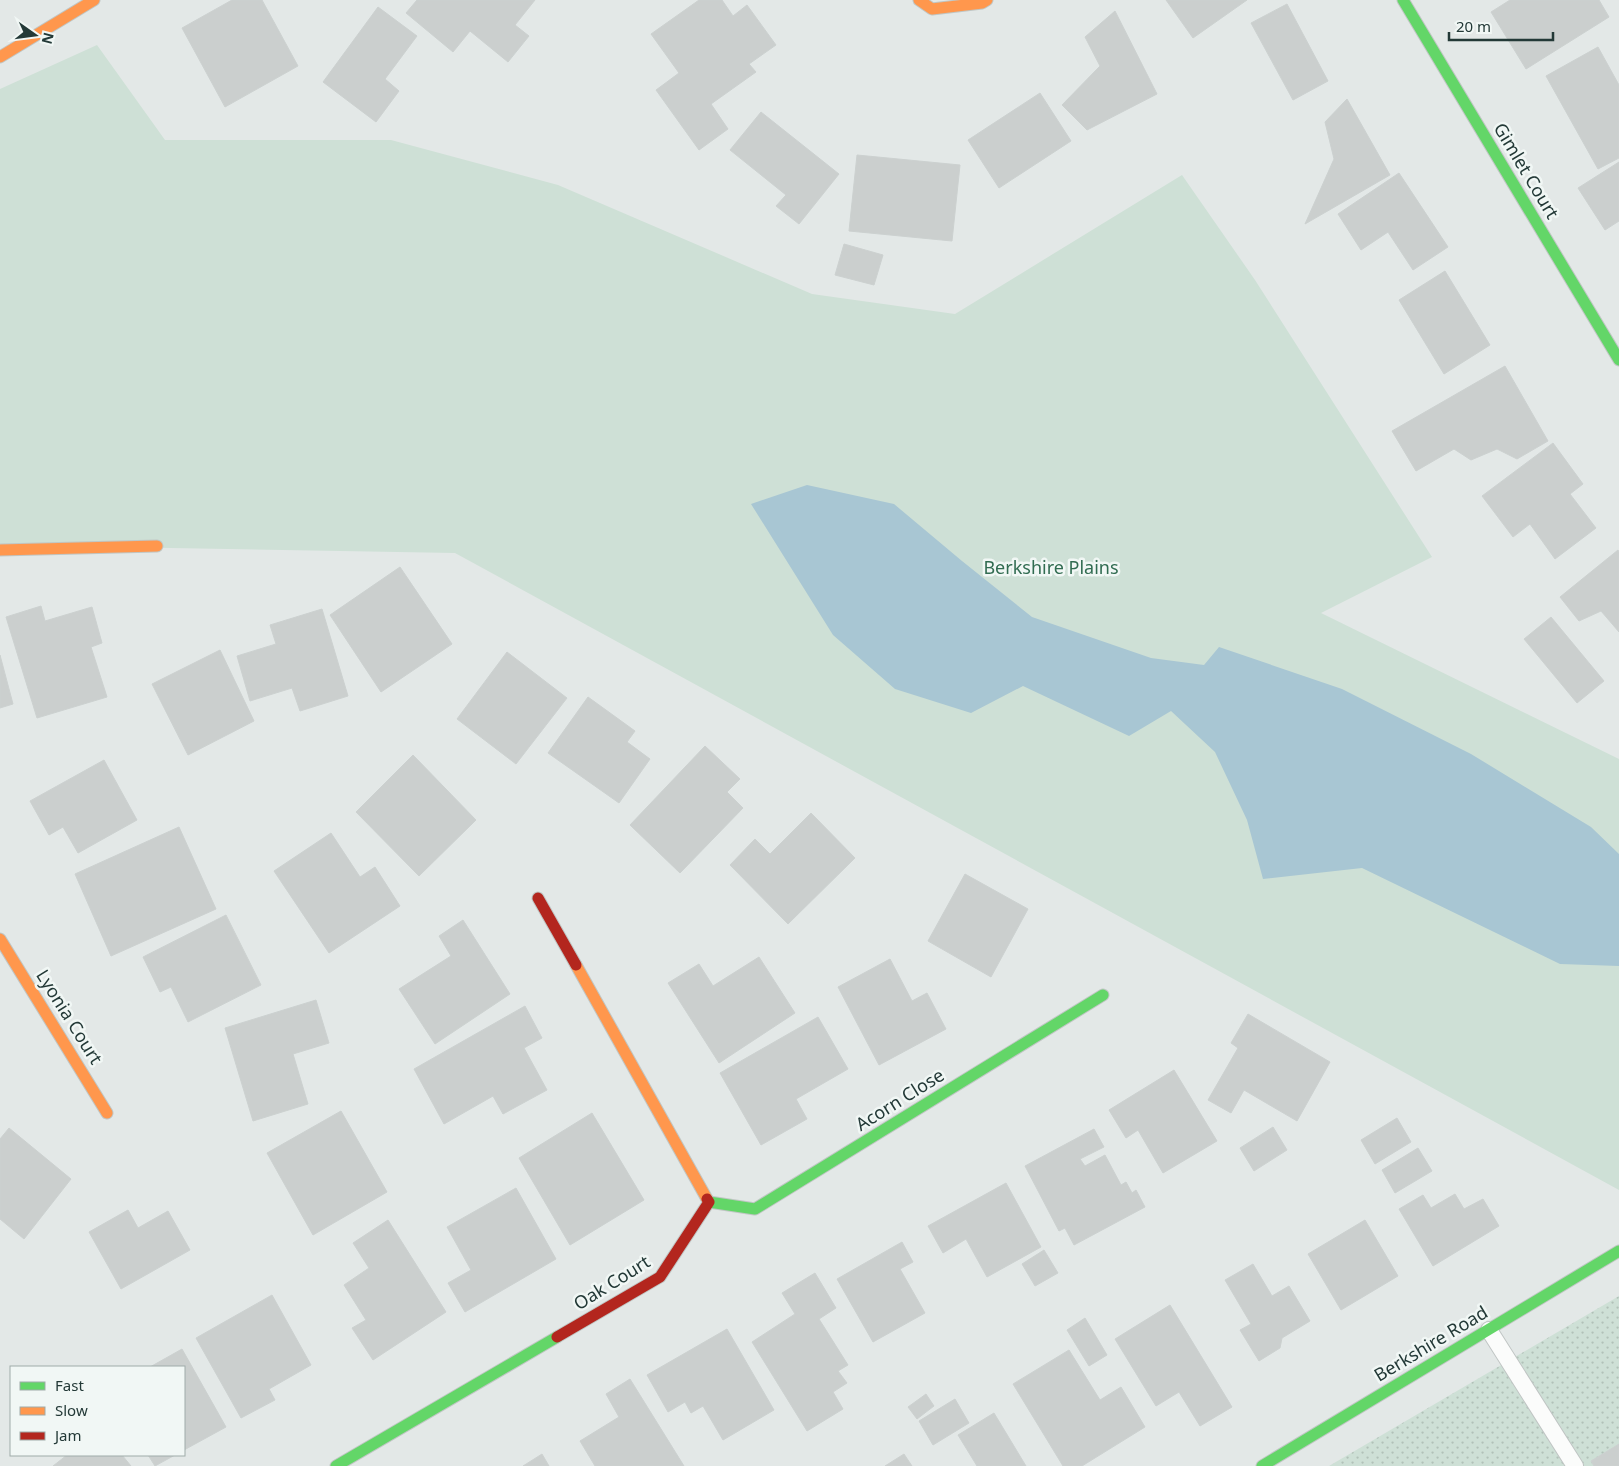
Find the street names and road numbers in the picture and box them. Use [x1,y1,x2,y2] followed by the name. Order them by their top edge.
[1489,118,1565,223] street label: Gimlet Court
[31,965,109,1069] street label: Lyonia Court
[851,1062,948,1136] street label: Acorn Close
[569,1249,655,1315] street label: Oak Court
[1369,1300,1492,1387] street label: Berkshire Road

